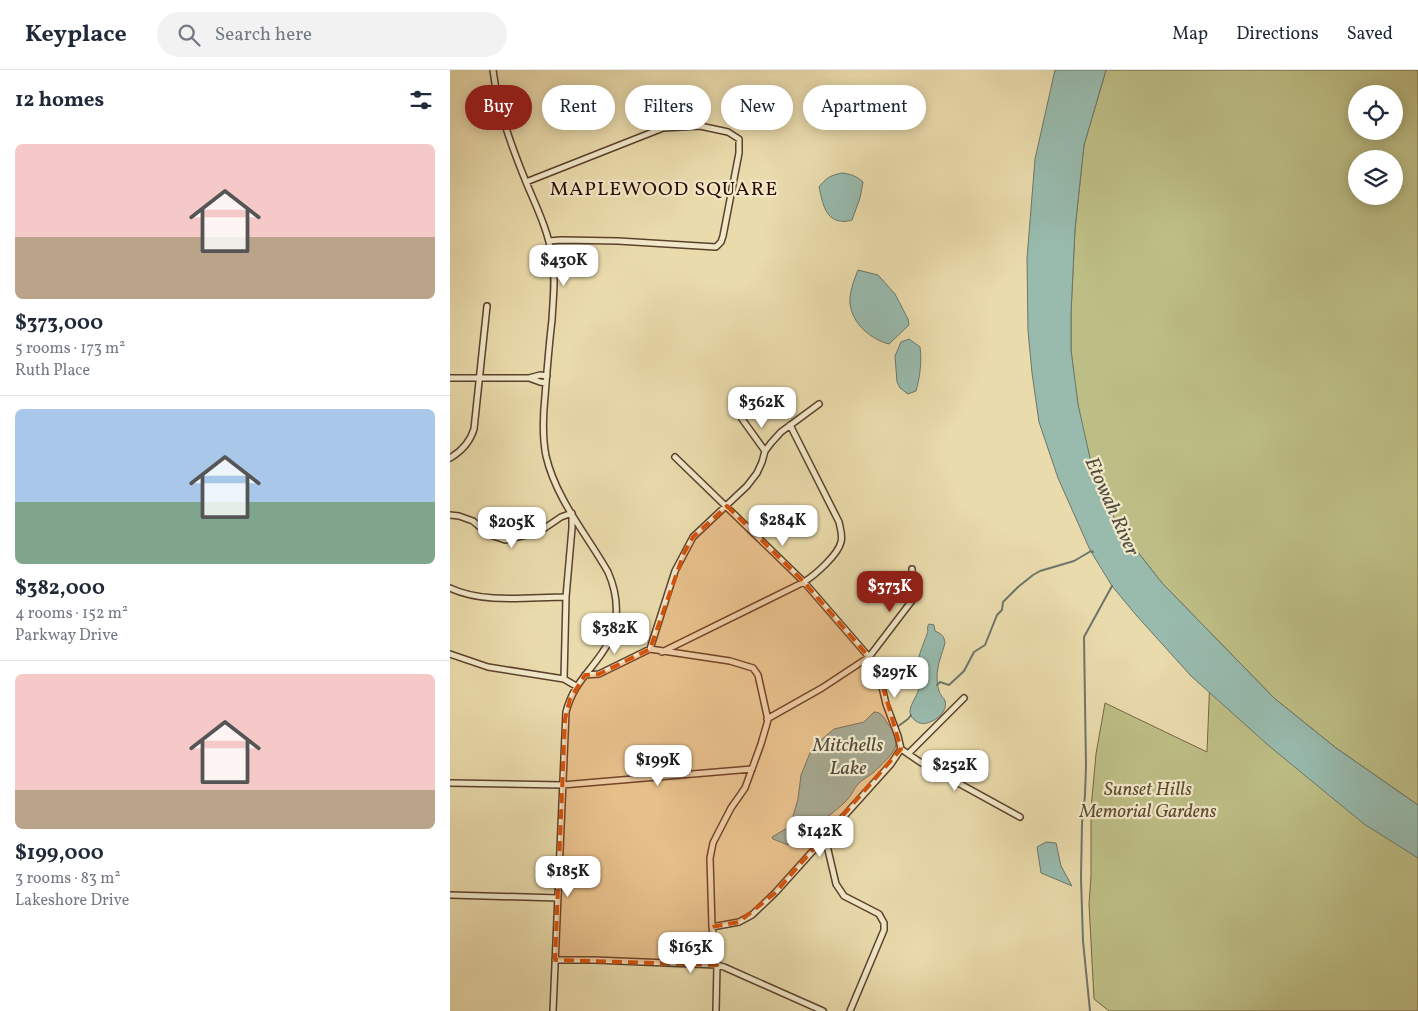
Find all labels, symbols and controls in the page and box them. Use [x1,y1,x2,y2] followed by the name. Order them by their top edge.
[157,12,507,57] search box
[25,18,127,52] text: Keyplace
[175,21,203,49] icon: search
[215,22,312,48] text: Search here
[1172,22,1208,47] text: Map
[1236,22,1319,47] text: Directions
[1347,22,1393,47] text: Saved
[465,85,532,130] chip: Buy
[542,85,615,130] chip: Rent
[625,85,711,130] chip: Filters
[721,85,793,130] chip: New
[803,85,926,130] chip: Apartment
[1348,85,1403,205] map controls
[1348,85,1403,140] button: locate
[15,86,104,115] text: 12 homes
[407,86,435,114] icon: filters
[1348,150,1403,205] button: layers
[180,176,270,266] icon: home
[550,176,778,204] district label: MAPLEWOOD SQUARE
[529,244,599,287] pin: $430K
[540,250,588,272] text: $430K
[15,309,103,338] text: $373,000
[15,338,125,360] text: 5 rooms · 173 m²
[15,360,90,382] text: Ruth Place
[727,386,797,429] pin: $362K
[739,392,785,414] text: $362K
[180,442,270,532] icon: home
[1077,453,1146,561] water label: Etowah River
[748,504,818,547] pin: $284K
[477,506,547,549] pin: $205K
[760,510,806,532] text: $284K
[489,512,535,534] text: $205K
[855,570,925,613] pin: $373K
[15,574,105,603] text: $382,000
[868,576,912,598] text: $373K
[15,603,128,625] text: 4 rooms · 152 m²
[580,612,650,655] pin: $382K
[592,618,638,640] text: $382K
[15,625,118,647] text: Parkway Drive
[860,656,930,699] pin: $297K
[872,662,918,684] text: $297K
[180,707,270,797] icon: home
[812,732,884,783] water label: Mitchells Lake
[623,744,693,787] pin: $199K
[636,750,680,772] text: $199K
[920,750,990,792] pin: $252K
[933,755,977,777] text: $252K
[1078,777,1217,825] park label: Sunset Hills Memorial Gardens
[785,816,855,858] pin: $142K
[798,821,842,843] text: $142K
[15,839,104,868] text: $199,000
[533,856,603,898] pin: $185K
[546,861,590,883] text: $185K
[15,868,120,890] text: 3 rooms · 83 m²
[15,890,129,912] text: Lakeshore Drive
[656,932,726,974] pin: $163K
[669,937,713,959] text: $163K

